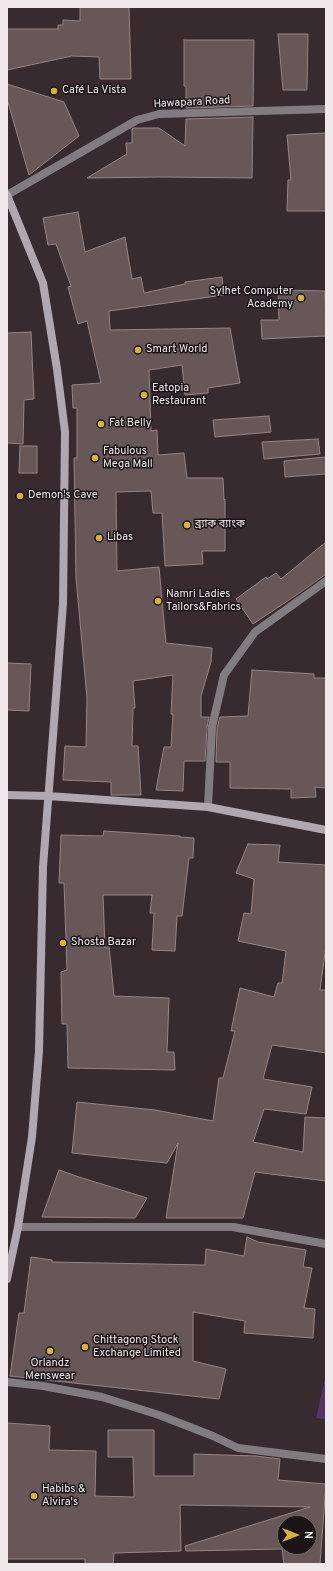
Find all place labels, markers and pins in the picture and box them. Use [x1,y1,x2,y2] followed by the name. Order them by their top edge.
[62,84,126,98] place label: Café La Vista
[49,86,59,96] marker: Café La Vista
[210,285,293,311] place label: Sylhet Computer Academy
[296,293,306,303] marker: Sylhet Computer Academy
[146,343,207,357] place label: Smart World
[133,345,143,355] marker: Smart World
[152,382,206,408] place label: Eatopia Restaurant
[139,390,149,400] marker: Eatopia Restaurant
[109,417,151,431] place label: Fat Belly
[96,419,106,429] marker: Fat Belly
[103,445,153,471] place label: Fabulous Mega Mall
[90,453,100,463] marker: Fabulous Mega Mall
[28,489,98,503] place label: Demon's Cave
[15,491,25,501] marker: Demon's Cave
[195,518,245,532] place label: ব্র্যাক ব্যাংক
[182,520,192,530] marker: ব্র্যাক ব্যাংক
[107,531,133,545] place label: Libas
[94,533,104,543] marker: Libas
[166,588,241,614] place label: Namri Ladies Tailors&Fabrics
[153,596,163,606] marker: Namri Ladies Tailors&Fabrics
[71,936,136,950] place label: Shosta Bazar
[58,938,68,948] marker: Shosta Bazar
[93,1334,181,1360] place label: Chittagong Stock Exchange Limited
[80,1342,90,1352] marker: Chittagong Stock Exchange Limited
[45,1346,55,1356] marker: Orlandz Menswear
[25,1357,75,1383] place label: Orlandz Menswear
[42,1483,85,1509] place label: Habibs & Alvira's
[29,1491,39,1501] marker: Habibs & Alvira's

